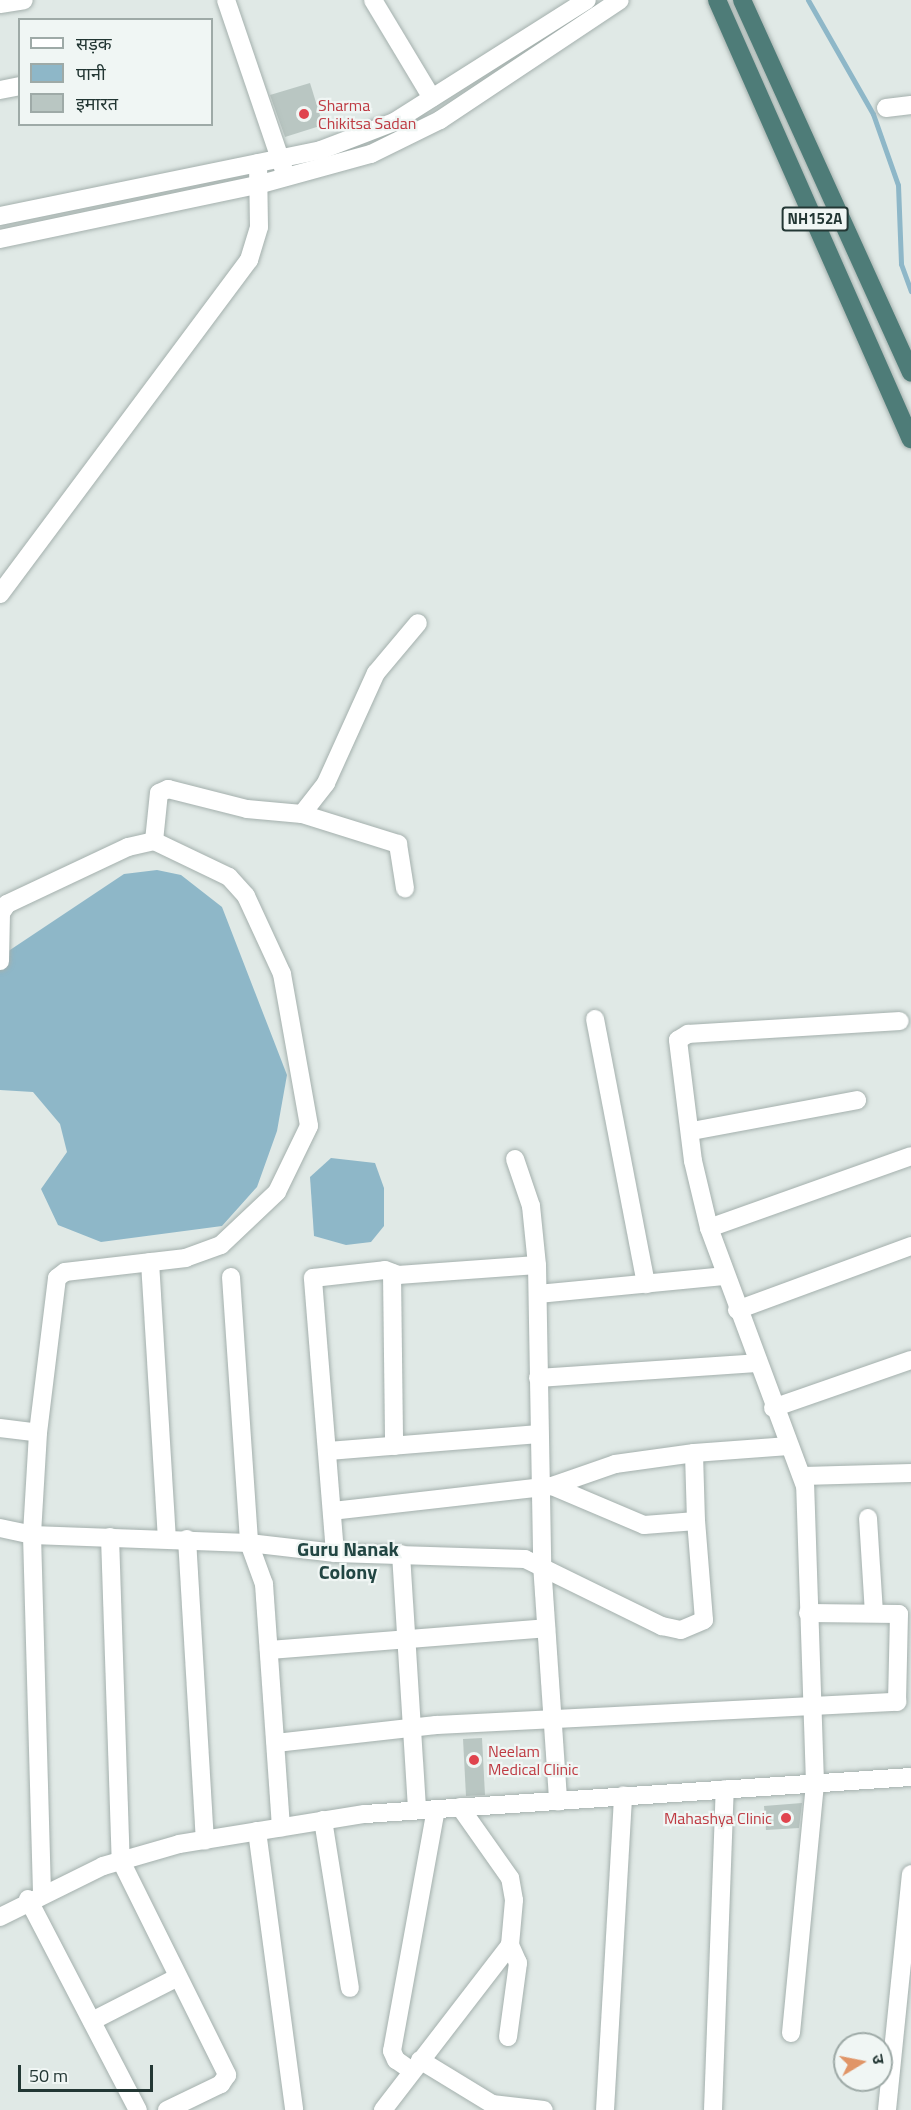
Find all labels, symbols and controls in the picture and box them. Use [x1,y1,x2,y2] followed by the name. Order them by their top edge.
[18,18,213,126] legend
[76,30,112,57] text: सड़क
[76,60,106,87] text: पानी
[76,90,118,117] text: इमारत
[318,95,416,133] place label: Sharma Chikitsa Sadan
[295,105,313,123] marker: Sharma Chikitsa Sadan
[780,207,850,231] road number: NH152A
[297,1536,399,1583] district label: Guru Nanak Colony
[488,1741,579,1779] place label: Neelam Medical Clinic
[465,1751,483,1769] marker: Neelam Medical Clinic
[664,1808,772,1828] place label: Mahashya Clinic
[777,1809,795,1827] marker: Mahashya Clinic
[833,2032,893,2092] north arrow
[21,2053,156,2091] scale bar
[866,2053,891,2066] text: उ
[29,2062,68,2089] text: 50 m

